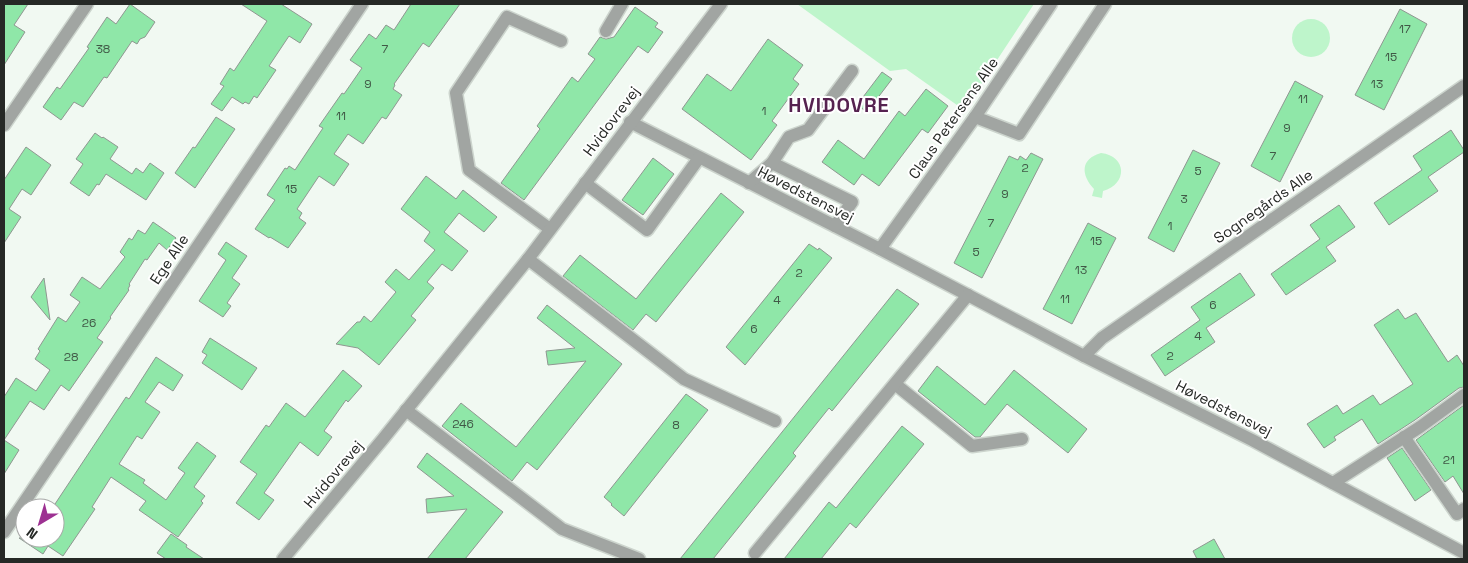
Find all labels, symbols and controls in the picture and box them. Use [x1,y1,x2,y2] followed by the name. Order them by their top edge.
[1399,21,1411,37] house number: 17
[96,41,110,57] house number: 38
[382,41,389,57] house number: 7
[1385,49,1397,65] house number: 15
[904,53,1002,183] street label: Claus Petersens Alle
[364,76,372,92] house number: 9
[1371,76,1383,92] house number: 13
[579,82,643,160] street label: Hvidovrevej
[1298,91,1308,107] house number: 11
[788,92,890,118] district label: HVIDOVRE
[761,103,767,119] house number: 1
[336,108,346,124] house number: 11
[1283,120,1291,136] house number: 9
[1270,148,1277,164] house number: 7
[1021,160,1029,176] house number: 2
[755,162,857,226] street label: Høvedstensvej
[1194,163,1202,179] house number: 5
[1210,165,1316,247] street label: Sognegårds Alle
[285,181,297,197] house number: 15
[1001,186,1009,202] house number: 9
[1180,191,1188,207] house number: 3
[988,215,995,231] house number: 7
[1167,218,1173,234] house number: 1
[145,230,193,288] street label: Ege Alle
[1090,233,1102,249] house number: 15
[972,244,980,260] house number: 5
[1075,262,1087,278] house number: 13
[795,265,803,281] house number: 2
[1060,291,1070,307] house number: 11
[773,292,781,308] house number: 4
[1209,297,1217,313] house number: 6
[82,315,96,331] house number: 26
[750,321,758,337] house number: 6
[1194,328,1202,344] house number: 4
[1166,348,1174,364] house number: 2
[64,349,78,365] house number: 28
[1173,376,1275,440] street label: Høvedstensvej
[452,416,474,432] house number: 246
[672,417,680,433] house number: 8
[299,436,367,512] street label: Hvidovrevej
[1443,452,1455,468] house number: 21
[15,498,65,548] north arrow
[23,523,41,543] text: N

